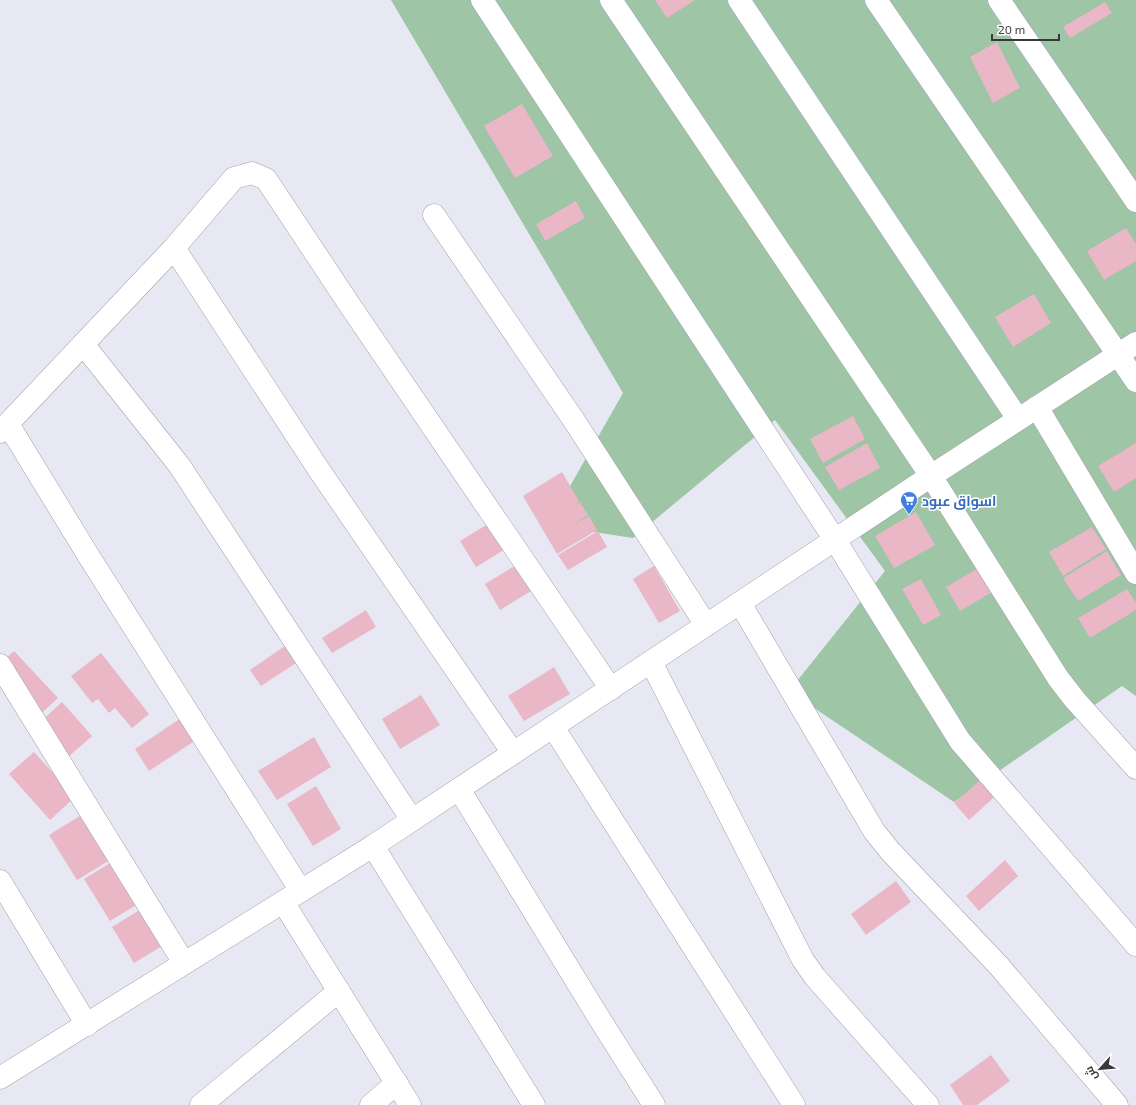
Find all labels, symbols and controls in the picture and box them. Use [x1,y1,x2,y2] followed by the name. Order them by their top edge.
[992,16,1059,42] scale bar
[998,22,1025,36] text: 20 m
[899,490,919,515] supermarket icon: اسواق عبود
[922,492,996,510] place label: اسواق عبود
[1080,1049,1120,1089] north arrow
[1082,1064,1101,1083] text: ش

